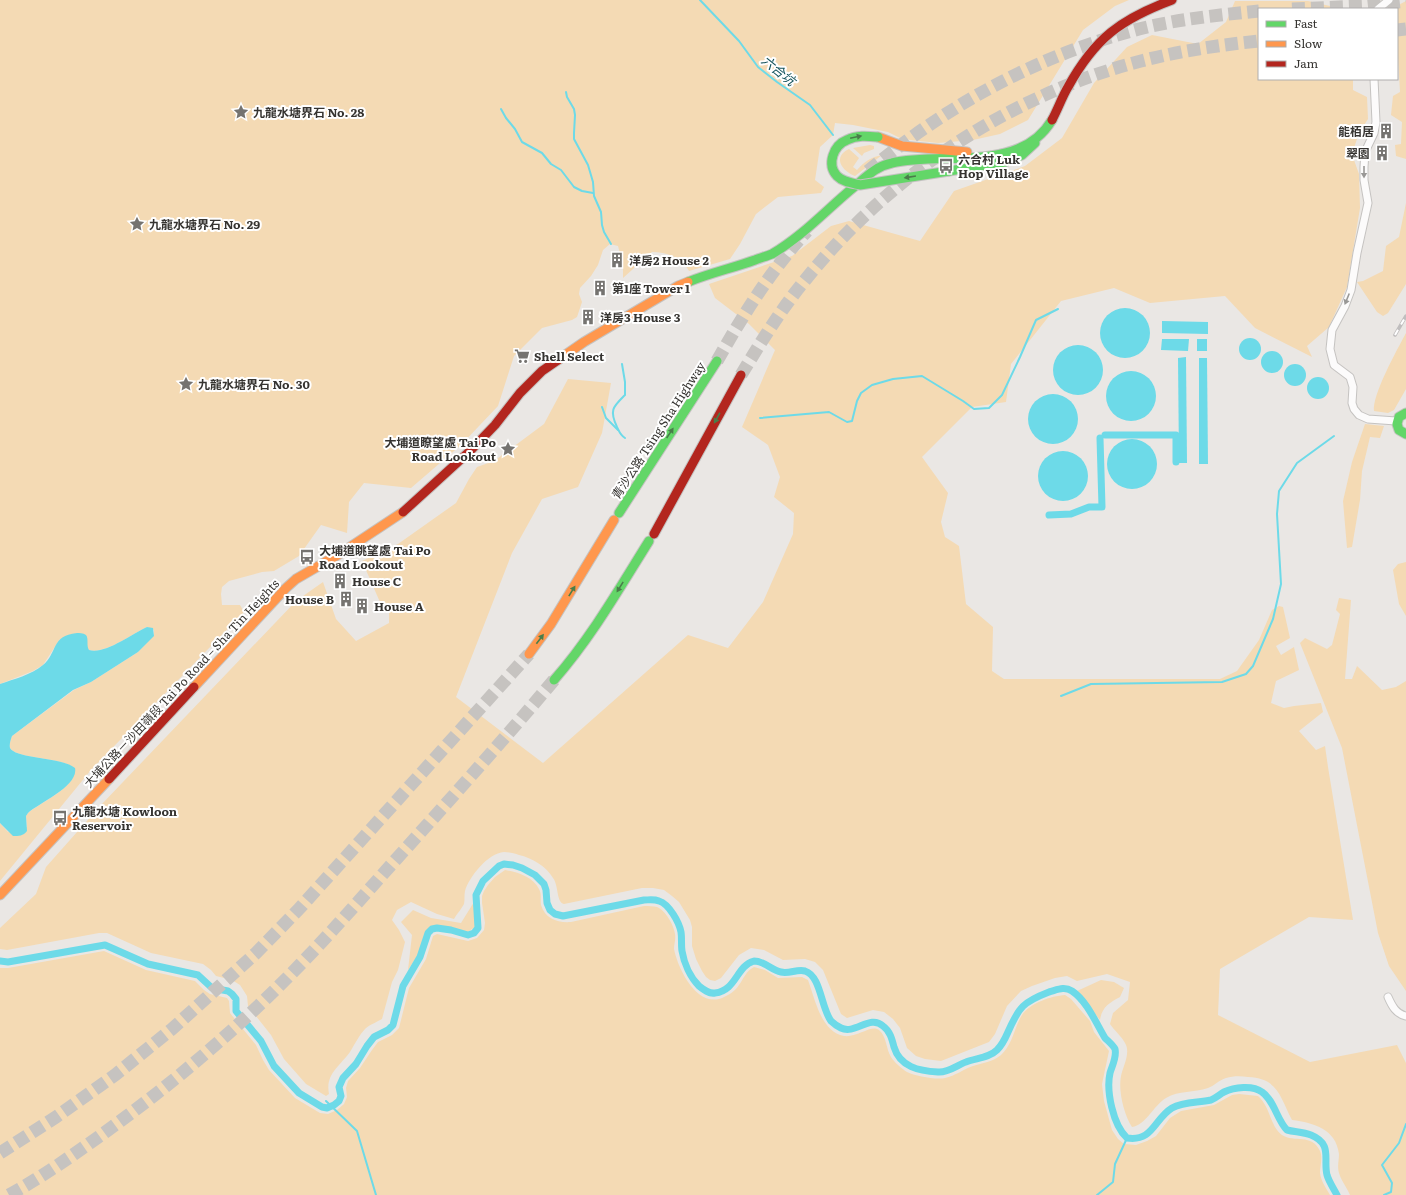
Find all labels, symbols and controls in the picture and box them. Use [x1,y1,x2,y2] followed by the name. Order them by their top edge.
[1258,8,1398,80] legend
[1294,14,1318,32] text: Fast
[1294,34,1323,52] text: Slow
[758,50,802,91] water label: 六合坑
[1294,54,1319,72] text: Jam
[232,103,250,121] place icon: 九龍水塘界石 No. 28
[253,103,364,121] place label: 九龍水塘界石 No. 28
[1338,122,1374,140] place label: 能栢居
[1377,122,1395,140] building icon: 能栢居
[850,133,862,139] one-way arrow
[1346,144,1370,162] place label: 翠園
[1373,144,1391,162] building icon: 翠園
[958,150,1029,182] place label: 六合村 Luk Hop Village
[937,157,955,175] bus stop icon: 六合村 Luk Hop Village
[1361,166,1367,179] one-way arrow
[904,174,916,180] one-way arrow
[128,215,146,233] place icon: 九龍水塘界石 No. 29
[149,215,260,233] place label: 九龍水塘界石 No. 29
[608,251,626,269] building icon: 洋房2 House 2
[629,251,710,269] place label: 洋房2 House 2
[591,279,609,297] building icon: 第1座 Tower 1
[612,279,690,297] place label: 第1座 Tower 1
[1344,294,1350,306] one-way arrow
[579,308,597,326] building icon: 洋房3 House 3
[600,308,681,326] place label: 洋房3 House 3
[513,347,531,365] supermarket icon: Shell Select
[534,347,605,365] place label: Shell Select
[607,358,709,502] street label: 青沙公路 Tsing Sha Highway
[177,375,195,393] place icon: 九龍水塘界石 No. 30
[198,375,310,393] place label: 九龍水塘界石 No. 30
[714,412,720,424] one-way arrow
[666,428,674,438] one-way arrow
[384,433,497,465] place label: 大埔道瞭望處 Tai Po Road Lookout
[499,440,517,458] place icon: 大埔道瞭望處 Tai Po Road Lookout
[319,541,431,573] place label: 大埔道眺望處 Tai Po Road Lookout
[298,548,316,566] bus stop icon: 大埔道眺望處 Tai Po Road Lookout
[331,572,349,590] building icon: House C
[352,572,401,590] place label: House C
[79,574,283,791] street label: 大埔公路－沙田嶺段 Tai Po Road – Sha Tin Heights
[617,582,624,593] one-way arrow
[568,586,576,596] one-way arrow
[285,590,334,608] place label: House B
[337,590,355,608] building icon: House B
[353,597,371,615] building icon: House A
[374,597,424,615] place label: House A
[536,634,545,645] one-way arrow
[72,802,178,834] place label: 九龍水塘 Kowloon Reservoir
[51,809,69,827] bus stop icon: 九龍水塘 Kowloon Reservoir

